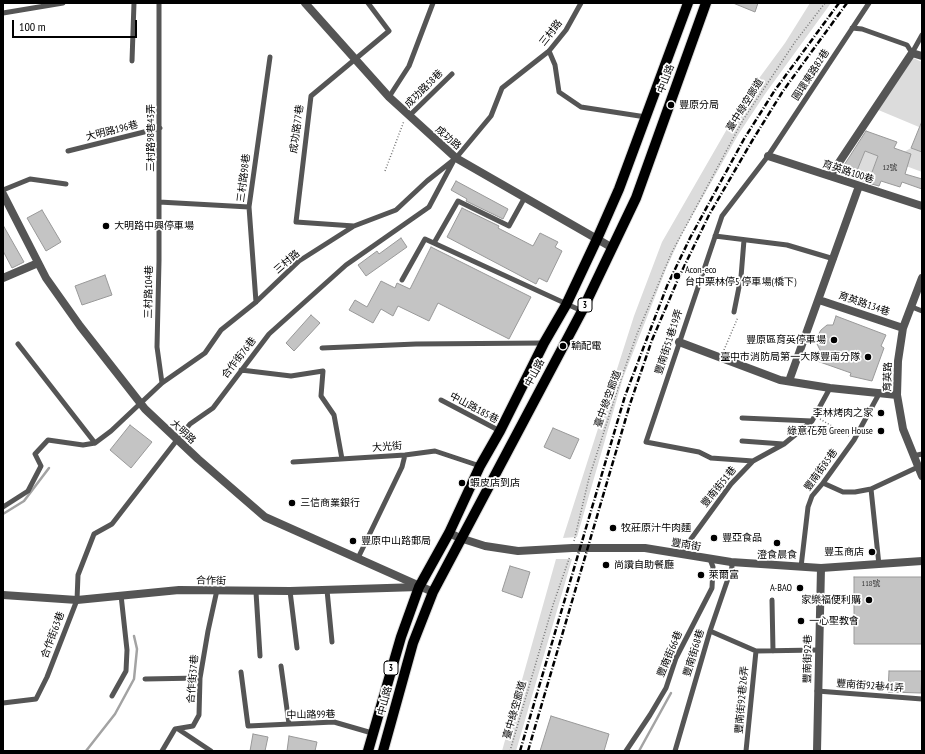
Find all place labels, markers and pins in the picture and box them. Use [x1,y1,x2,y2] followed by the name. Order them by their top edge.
[679,99,719,111] place label: 豐原分局
[666,100,676,110] marker: 豐原分局
[114,220,194,232] place label: 大明路中興停車場
[101,221,111,231] marker: 大明路中興停車場
[685,264,796,288] place label: Acon-eco 台中栗林停5 停車場(橋下)
[672,271,682,281] marker: Acon-eco 台中栗林停5 停車場(橋下)
[746,334,826,346] place label: 豐原區育英停車場
[829,335,839,345] marker: 豐原區育英停車場
[571,340,601,352] place label: 輸配電
[558,341,568,351] marker: 輸配電
[720,351,860,363] place label: 臺中市消防局第一大隊豐南分隊
[863,352,873,362] marker: 臺中市消防局第一大隊豐南分隊
[813,407,873,419] place label: 李林烤肉之家
[876,408,886,418] marker: 李林烤肉之家
[787,425,873,437] place label: 綠意花苑 Green House
[876,426,886,436] marker: 綠意花苑 Green House
[470,477,520,489] place label: 蝦皮店到店
[457,478,467,488] marker: 蝦皮店到店
[300,497,360,509] place label: 三信商業銀行
[287,498,297,508] marker: 三信商業銀行
[621,522,691,534] place label: 牧莊原汁牛肉麵
[608,523,618,533] marker: 牧莊原汁牛肉麵
[722,532,762,544] place label: 豐亞食品
[709,533,719,543] marker: 豐亞食品
[361,535,431,547] place label: 豐原中山路郵局
[348,536,358,546] marker: 豐原中山路郵局
[772,538,782,548] marker: 澄食晨食
[824,546,864,558] place label: 豐玉商店
[867,547,877,557] marker: 豐玉商店
[757,549,797,561] place label: 澄食晨食
[614,559,674,571] place label: 尚讚自助餐廳
[601,560,611,570] marker: 尚讚自助餐廳
[709,569,739,581] place label: 萊爾富
[696,570,706,580] marker: 萊爾富
[770,582,792,594] place label: A-BAO
[795,583,805,593] marker: A-BAO
[801,594,861,606] place label: 家樂福便利購
[864,595,874,605] marker: 家樂福便利購
[809,615,859,627] place label: 一心聖教會
[796,616,806,626] marker: 一心聖教會

